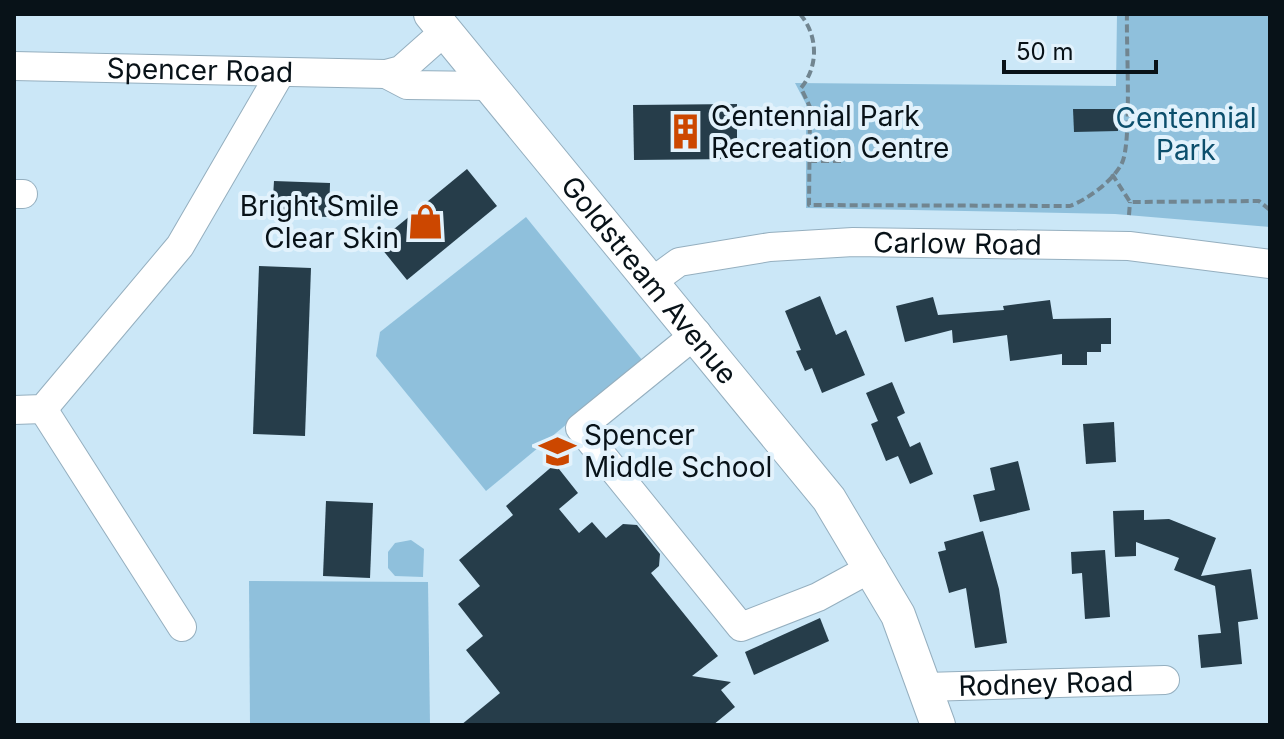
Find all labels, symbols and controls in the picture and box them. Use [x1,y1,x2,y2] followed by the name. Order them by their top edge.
[1004,24,1156,74] scale bar
[1016,37,1074,66] text: 50 m
[106,51,293,89] street label: Spencer Road
[711,99,949,165] place label: Centennial Park Recreation Centre
[1116,101,1256,167] park label: Centennial Park
[666,113,704,151] building icon: Centennial Park Recreation Centre
[554,169,744,391] street label: Goldstream Avenue
[240,189,399,255] place label: Bright Smile Clear Skin
[406,203,444,241] shop icon: Bright Smile Clear Skin
[873,225,1042,262] street label: Carlow Road
[584,418,772,484] place label: Spencer Middle School
[539,432,577,470] school or university icon: Spencer Middle School
[958,664,1134,703] street label: Rodney Road

